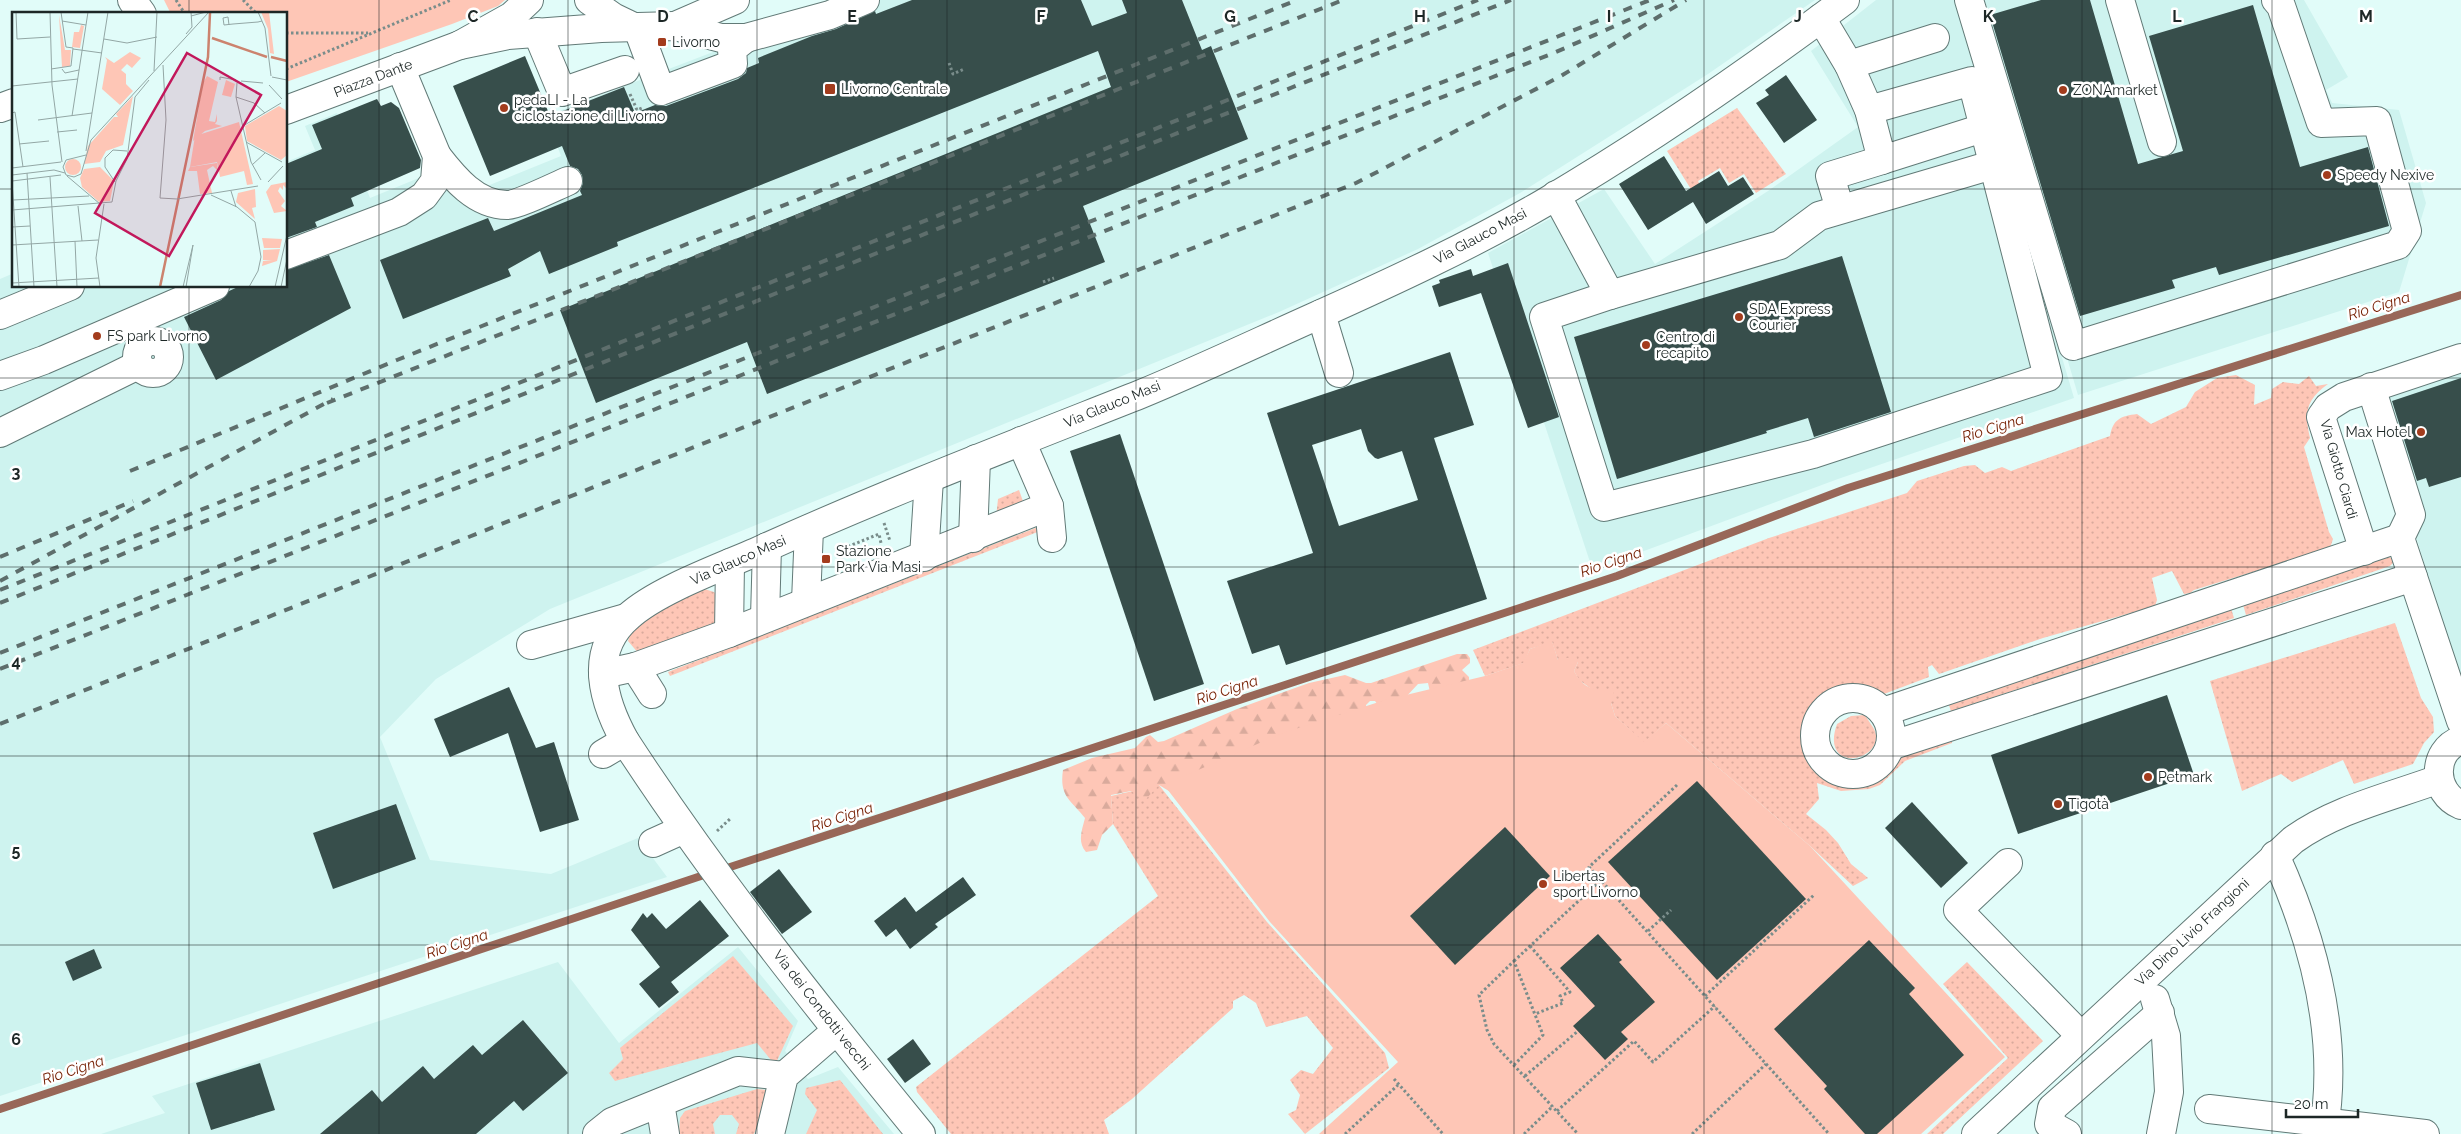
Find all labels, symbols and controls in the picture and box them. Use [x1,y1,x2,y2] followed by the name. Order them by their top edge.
[468,7,479,26] text: C
[657,7,669,26] text: D
[847,7,857,26] text: E
[1036,7,1046,26] text: F
[1224,7,1236,26] text: G
[1414,7,1426,26] text: H
[1607,7,1611,26] text: I
[1794,7,1802,26] text: J
[1983,7,1994,26] text: K
[2172,7,2182,26] text: L
[2359,7,2373,26] text: M
[12,12,288,288] inset map
[672,34,720,50] place label: Livorno
[656,36,668,48] marker: Livorno
[331,56,415,100] street label: Piazza Dante
[841,81,948,97] place label: Livorno Centrale
[823,82,837,96] marker: Livorno Centrale
[2073,82,2158,98] place label: ZONAmarket
[2057,84,2069,96] marker: ZONAmarket
[514,92,665,124] place label: pedaLI - La ciclostazione di Livorno
[498,102,510,114] marker: pedaLI - La ciclostazione di Livorno
[2337,167,2434,183] place label: Speedy Nexive
[2321,169,2333,181] marker: Speedy Nexive
[1431,205,1529,267] street label: Via Glauco Masi
[2346,288,2412,324] water label: Rio Cigna
[1749,301,1831,333] place label: SDA Express Courier
[1733,311,1745,323] marker: SDA Express Courier
[107,328,207,344] place label: FS park Livorno
[1656,329,1715,361] place label: Centro di recapito
[91,330,103,342] marker: FS park Livorno
[1640,339,1652,351] marker: Centro di recapito
[1061,377,1163,431] street label: Via Glauco Masi
[1960,410,2026,446] water label: Rio Cigna
[2317,417,2361,521] street label: Via Giotto Ciardi
[2346,424,2411,440] place label: Max Hotel
[2415,426,2427,438] marker: Max Hotel
[12,463,21,482] text: 3
[688,532,788,588] street label: Via Glauco Masi
[836,543,921,575] place label: Stazione Park Via Masi
[1578,543,1644,581] water label: Rio Cigna
[820,553,832,565] marker: Stazione Park Via Masi
[11,652,21,671] text: 4
[1194,672,1260,708] water label: Rio Cigna
[2158,769,2213,785] place label: Petmark
[2142,771,2154,783] marker: Petmark
[2068,796,2109,812] place label: Tigotà
[2052,798,2064,810] marker: Tigotà
[809,799,875,835] water label: Rio Cigna
[12,841,21,860] text: 5
[1553,868,1638,900] place label: Libertas sport Livorno
[2132,875,2252,989] street label: Via Dino Livio Frangioni
[1537,878,1549,890] marker: Libertas sport Livorno
[424,926,490,962] water label: Rio Cigna
[770,947,874,1073] street label: Via dei Condotti vecchi
[11,1030,21,1049] text: 6
[40,1052,106,1088] water label: Rio Cigna
[2286,1086,2358,1118] scale bar
[2294,1095,2329,1113] text: 20 m

